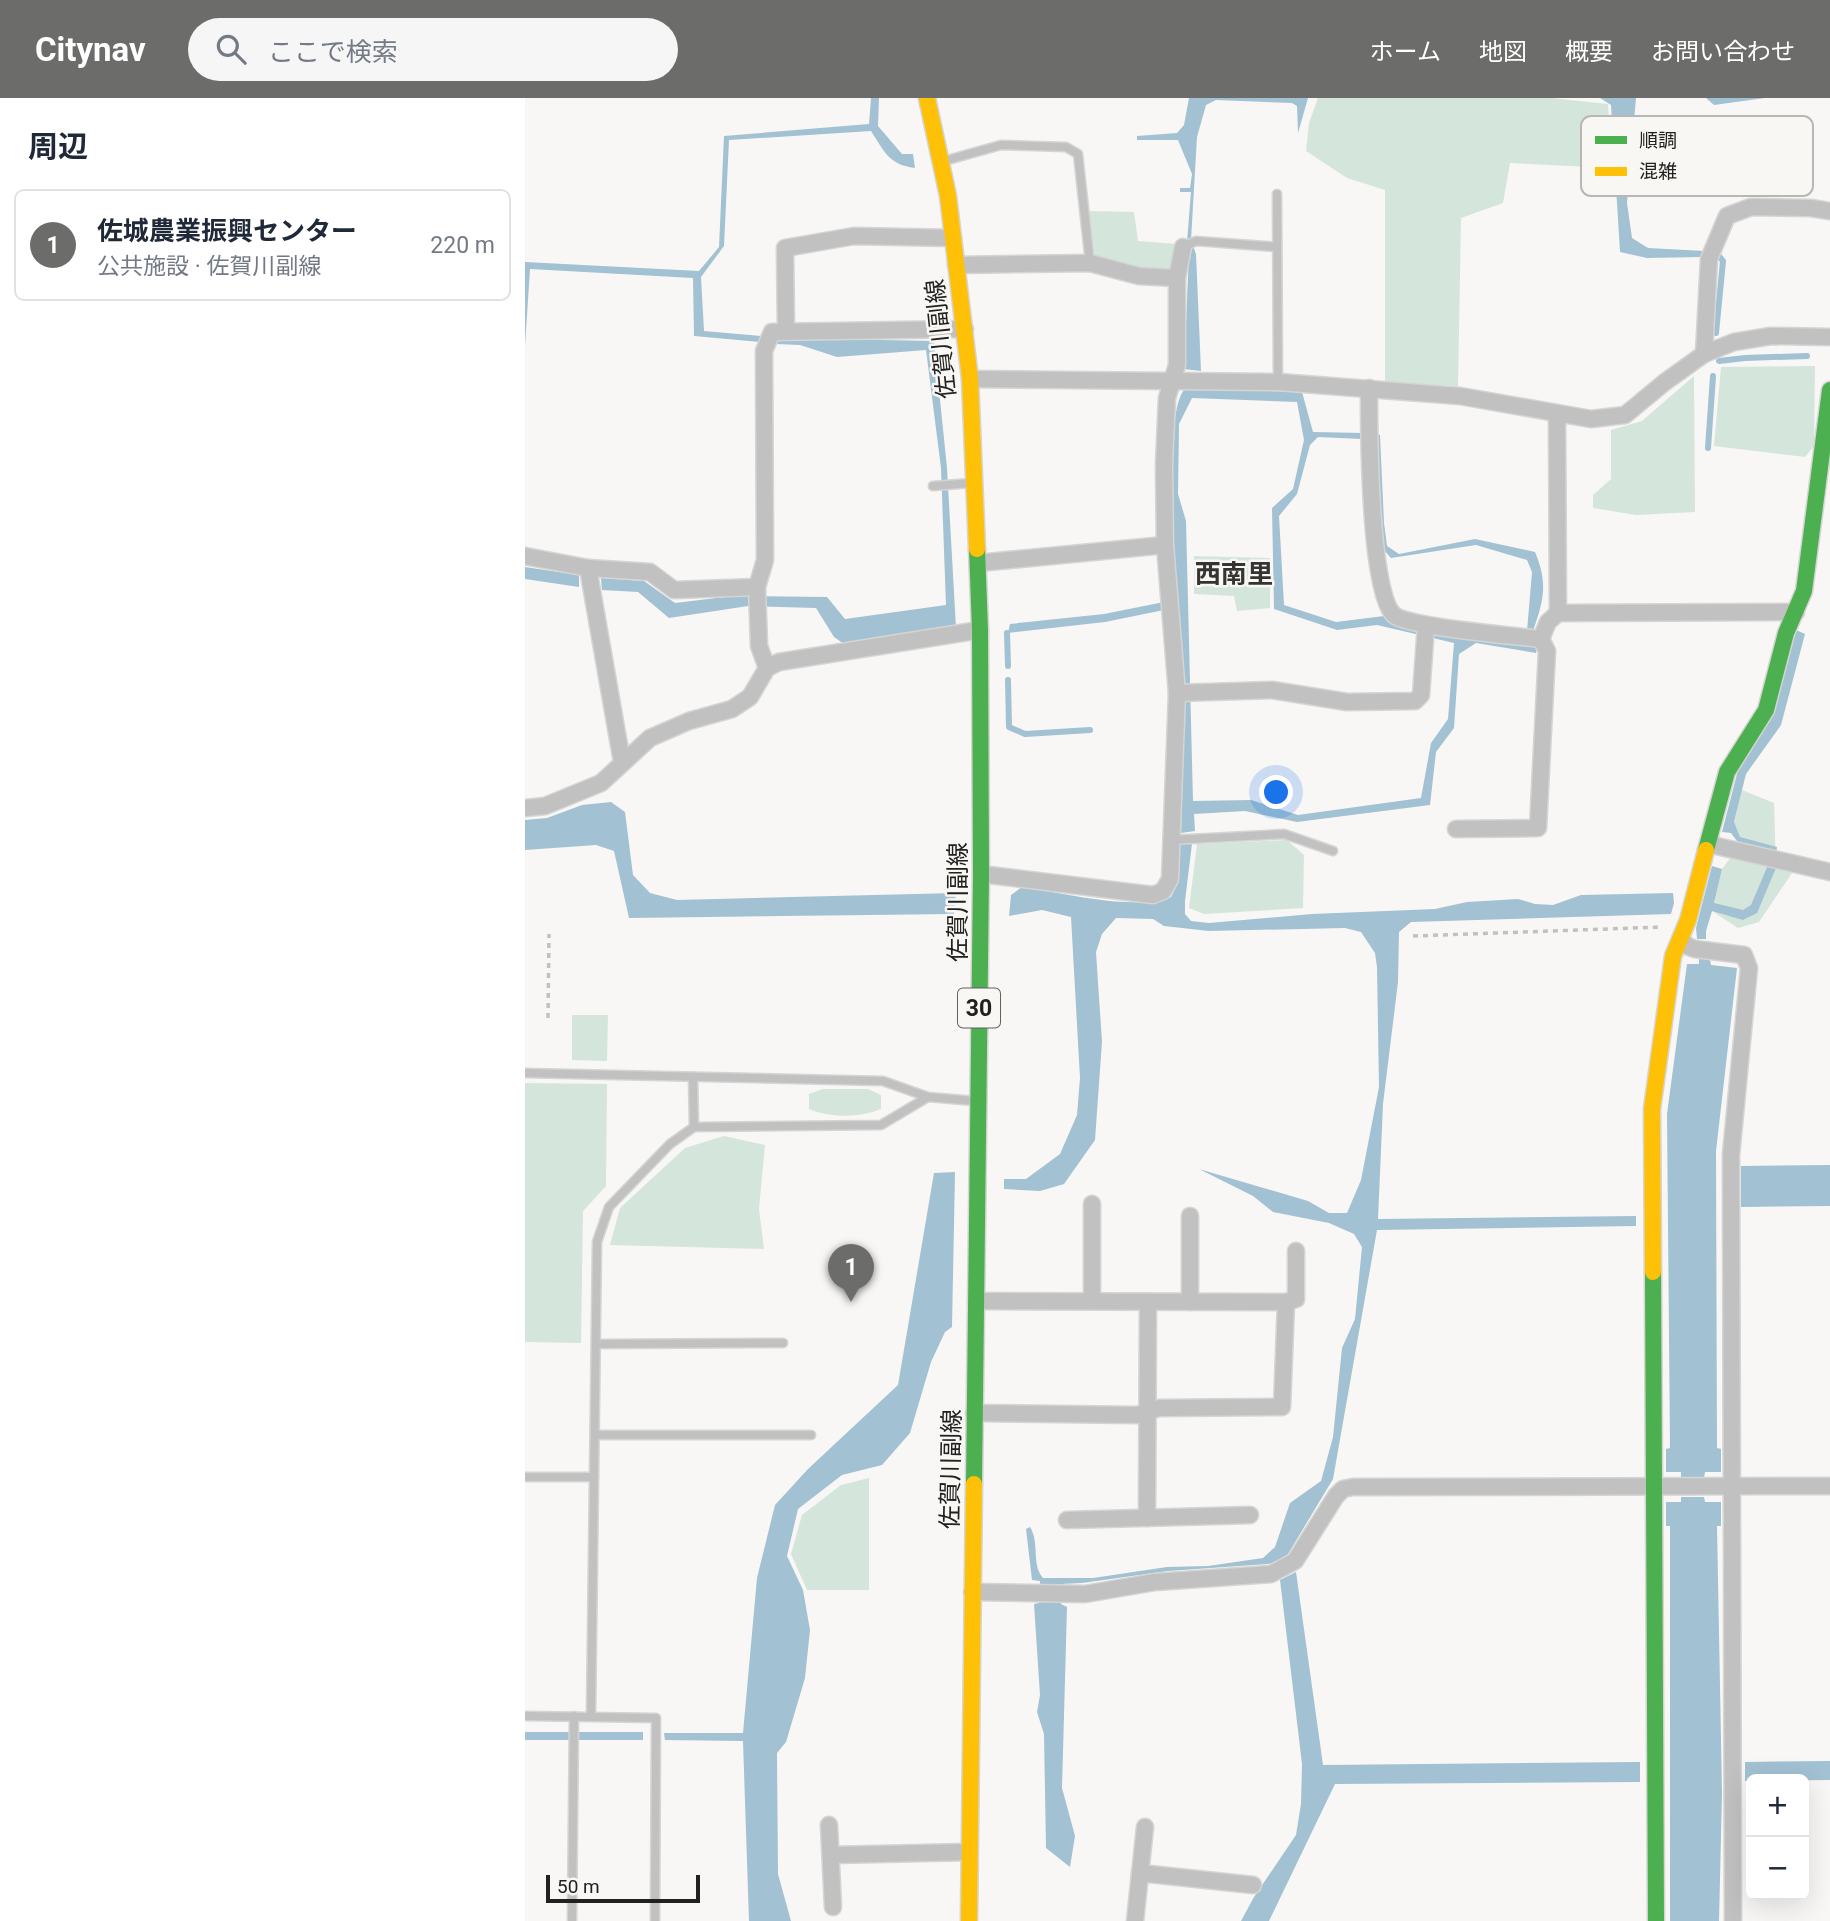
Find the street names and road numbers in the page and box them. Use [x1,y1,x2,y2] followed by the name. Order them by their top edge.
[921,278,961,400] street label: 佐賀川副線
[944,842,972,962] street label: 佐賀川副線
[958,988,1000,1028] road number: 30
[936,1409,966,1529] street label: 佐賀川副線

